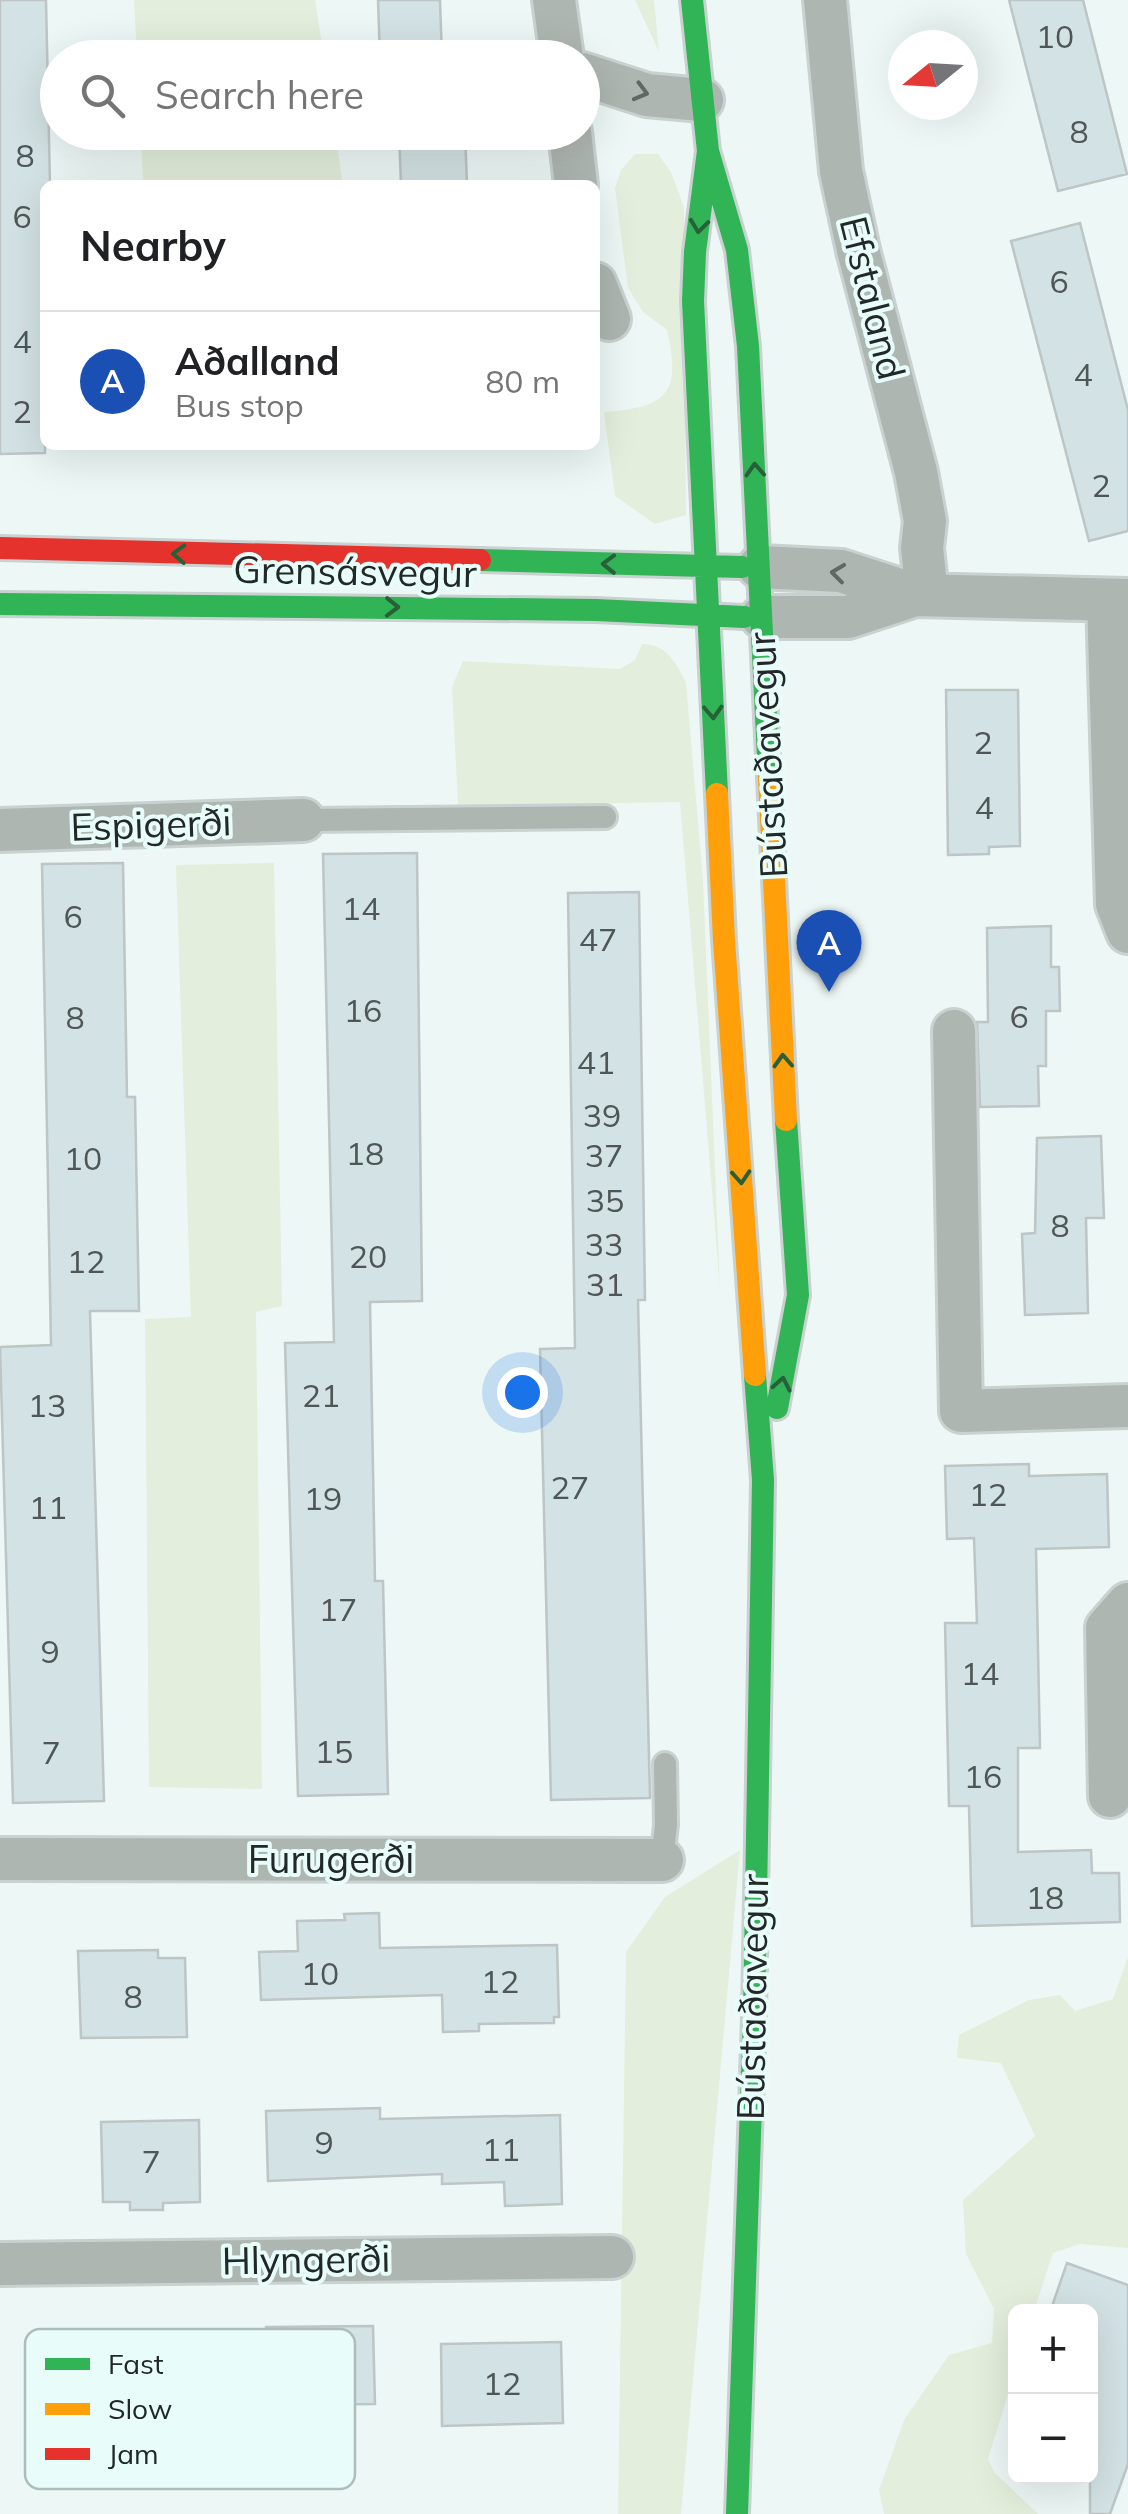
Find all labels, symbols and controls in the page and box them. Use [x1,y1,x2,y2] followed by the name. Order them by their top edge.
[1036,16,1074,56] house number: 10
[888,30,978,120] north arrow
[40,40,600,150] search box
[75,68,130,123] icon: search
[155,71,364,119] text: Search here
[632,81,649,102] one-way arrow
[1069,111,1089,151] house number: 8
[15,135,35,175] house number: 8
[12,196,32,236] house number: 6
[830,211,916,384] street label: Efstaland
[689,218,710,235] one-way arrow
[80,219,226,272] text: Nearby
[1049,261,1069,301] house number: 6
[12,321,32,361] house number: 4
[175,337,340,385] text: Aðalland
[1073,354,1093,394] house number: 4
[100,361,125,401] text: A
[485,361,560,401] text: 80 m
[175,385,304,425] text: Bus stop
[12,391,32,431] house number: 2
[745,461,766,477] one-way arrow
[1091,465,1111,505] house number: 2
[170,543,186,564] one-way arrow
[233,545,477,597] street label: Grensásvegur
[600,553,616,575] one-way arrow
[830,563,846,584] one-way arrow
[384,597,400,618] one-way arrow
[737,631,797,879] street label: Bústaðavegur
[702,705,723,721] one-way arrow
[973,722,993,762] house number: 2
[974,787,994,827] house number: 4
[70,797,232,851] street label: Espigerði
[342,888,380,928] house number: 14
[63,896,83,936] house number: 6
[796,910,862,992] pin: A
[579,919,617,959] house number: 47
[344,990,382,1030] house number: 16
[1009,996,1029,1036] house number: 6
[65,997,85,1037] house number: 8
[577,1042,615,1082] house number: 41
[773,1052,794,1068] one-way arrow
[583,1095,621,1135] house number: 39
[346,1133,384,1173] house number: 18
[585,1135,623,1175] house number: 37
[64,1138,102,1178] house number: 10
[730,1170,751,1186] one-way arrow
[586,1180,624,1220] house number: 35
[1050,1205,1070,1245] house number: 8
[585,1224,623,1264] house number: 33
[349,1236,387,1276] house number: 20
[67,1241,105,1281] house number: 12
[586,1264,624,1304] house number: 31
[497,1367,548,1418] your location
[302,1375,340,1415] house number: 21
[770,1376,791,1393] one-way arrow
[28,1385,66,1425] house number: 13
[551,1467,589,1507] house number: 27
[969,1474,1007,1514] house number: 12
[304,1478,342,1518] house number: 19
[29,1487,67,1527] house number: 11
[319,1589,357,1629] house number: 17
[40,1631,60,1671] house number: 9
[961,1653,999,1693] house number: 14
[315,1731,353,1771] house number: 15
[41,1732,61,1772] house number: 7
[964,1756,1002,1796] house number: 16
[248,1835,414,1883] street label: Furugerði
[726,1873,778,2120] street label: Bústaðavegur
[1026,1877,1064,1917] house number: 18
[301,1953,339,1993] house number: 10
[481,1961,519,2001] house number: 12
[123,1976,143,2016] house number: 8
[314,2122,334,2162] house number: 9
[482,2129,520,2169] house number: 11
[141,2141,161,2181] house number: 7
[221,2234,391,2284] street label: Hlyngerði
[1008,2304,1098,2484] map controls
[1008,2304,1098,2394] button: +
[25,2329,355,2489] legend
[108,2346,164,2381] text: Fast
[483,2363,521,2403] house number: 12
[108,2391,172,2426] text: Slow
[1008,2394,1098,2484] button: −
[108,2436,159,2471] text: Jam

